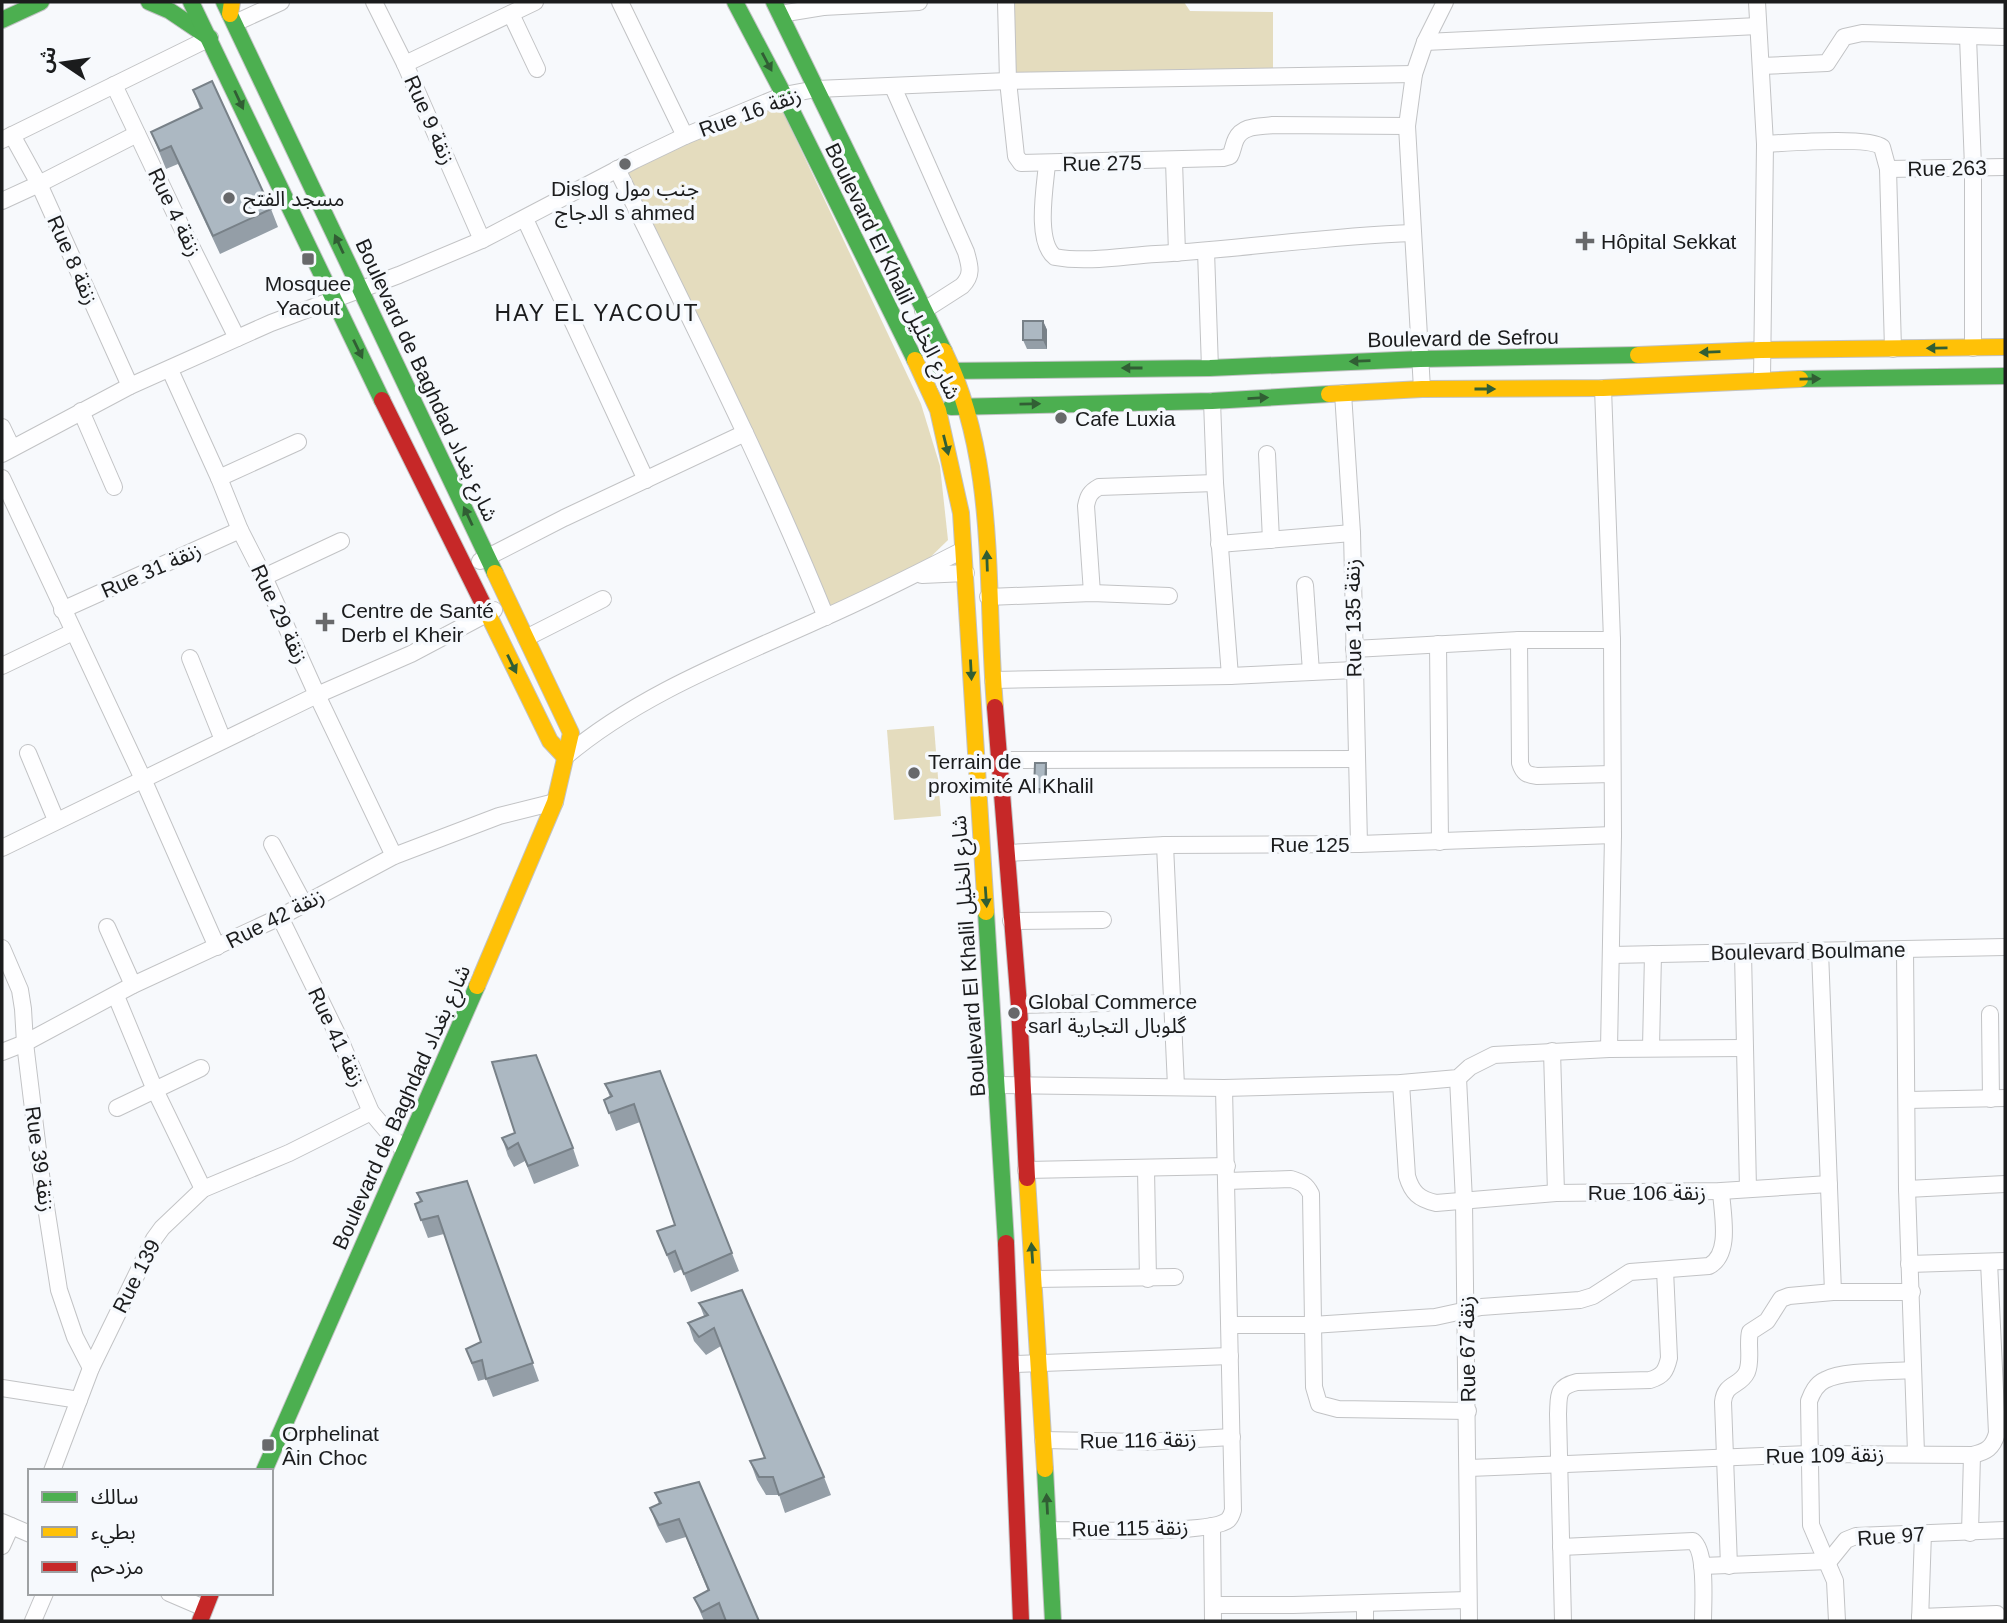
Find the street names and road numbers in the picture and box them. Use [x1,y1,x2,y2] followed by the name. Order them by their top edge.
[399,72,460,169] street label: Rue 9 زنقة
[696,83,804,142] street label: Rue 16 زنقة
[817,139,965,405] street label: Boulevard El Khalil شارع الخليل
[1062,151,1142,175] street label: Rue 275
[1907,156,1987,180] street label: Rue 263
[143,164,206,260] street label: Rue 4 زنقة
[42,212,103,309] street label: Rue 8 زنقة
[348,235,503,527] street label: Boulevard de Baghdad شارع بغداد
[1367,325,1559,351] street label: Boulevard de Sefrou
[97,538,205,603] street label: Rue 31 زنقة
[1340,559,1367,677] street label: Rue 135 زنقة
[246,561,313,668] street label: Rue 29 زنقة
[947,814,993,1098] street label: Boulevard El Khalil شارع الخليل
[1270,833,1350,856] street label: Rue 125
[222,883,328,953] street label: Rue 42 زنقة
[1710,938,1906,964] street label: Boulevard Boulmane
[328,961,478,1254] street label: Boulevard de Baghdad شارع بغداد
[303,984,370,1091] street label: Rue 41 زنقة
[20,1104,59,1214] street label: Rue 39 زنقة
[1588,1181,1706,1205] street label: Rue 106 زنقة
[108,1235,164,1317] street label: Rue 139
[1455,1295,1480,1403] street label: Rue 67 زنقة
[1079,1427,1197,1454] street label: Rue 116 زنقة
[1766,1442,1884,1469] street label: Rue 109 زنقة
[1071,1515,1189,1542] street label: Rue 115 زنقة
[1856,1522,1926,1550] street label: Rue 97

